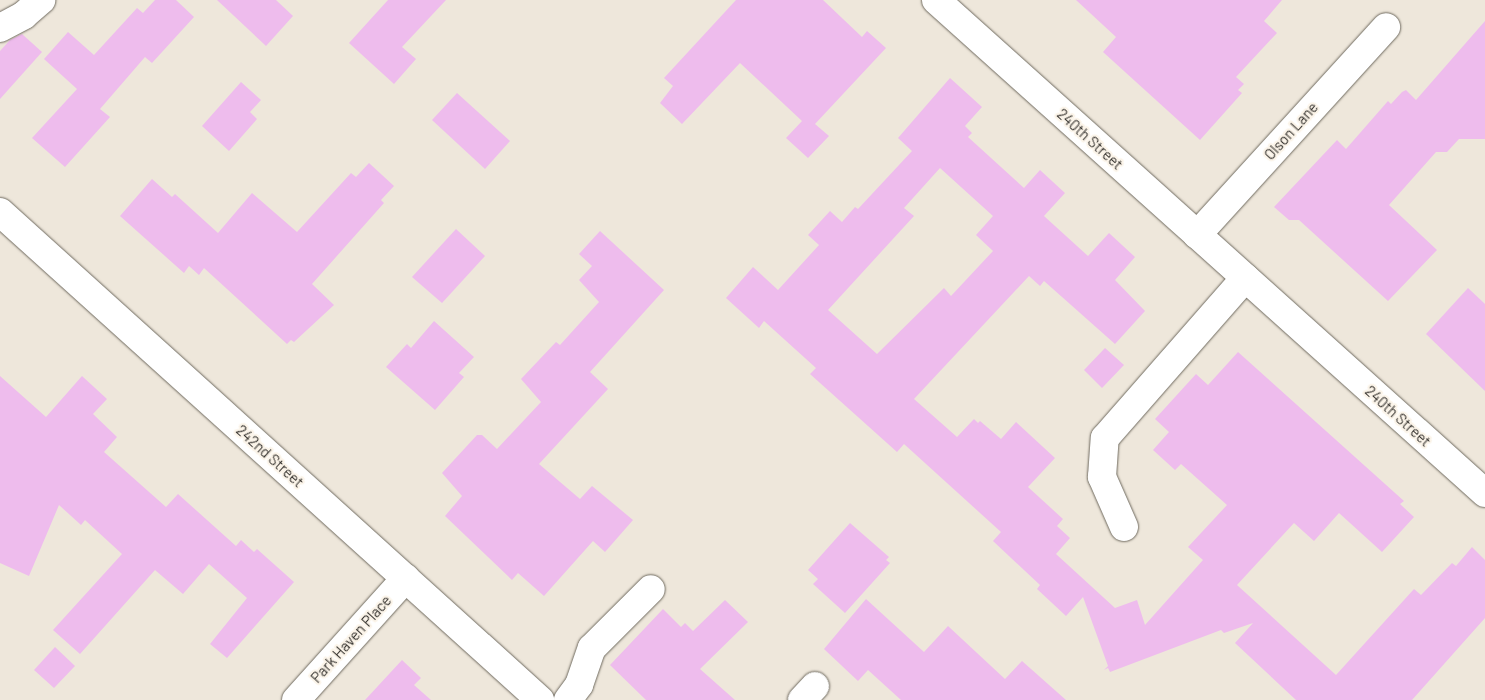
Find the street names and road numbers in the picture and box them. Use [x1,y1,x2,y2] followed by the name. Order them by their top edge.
[1260,98,1322,164] street label: Olson Lane
[1053,105,1127,173] street label: 240th Street
[1361,382,1435,450] street label: 240th Street
[233,421,307,491] street label: 242nd Street
[307,592,395,686] street label: Park Haven Place

